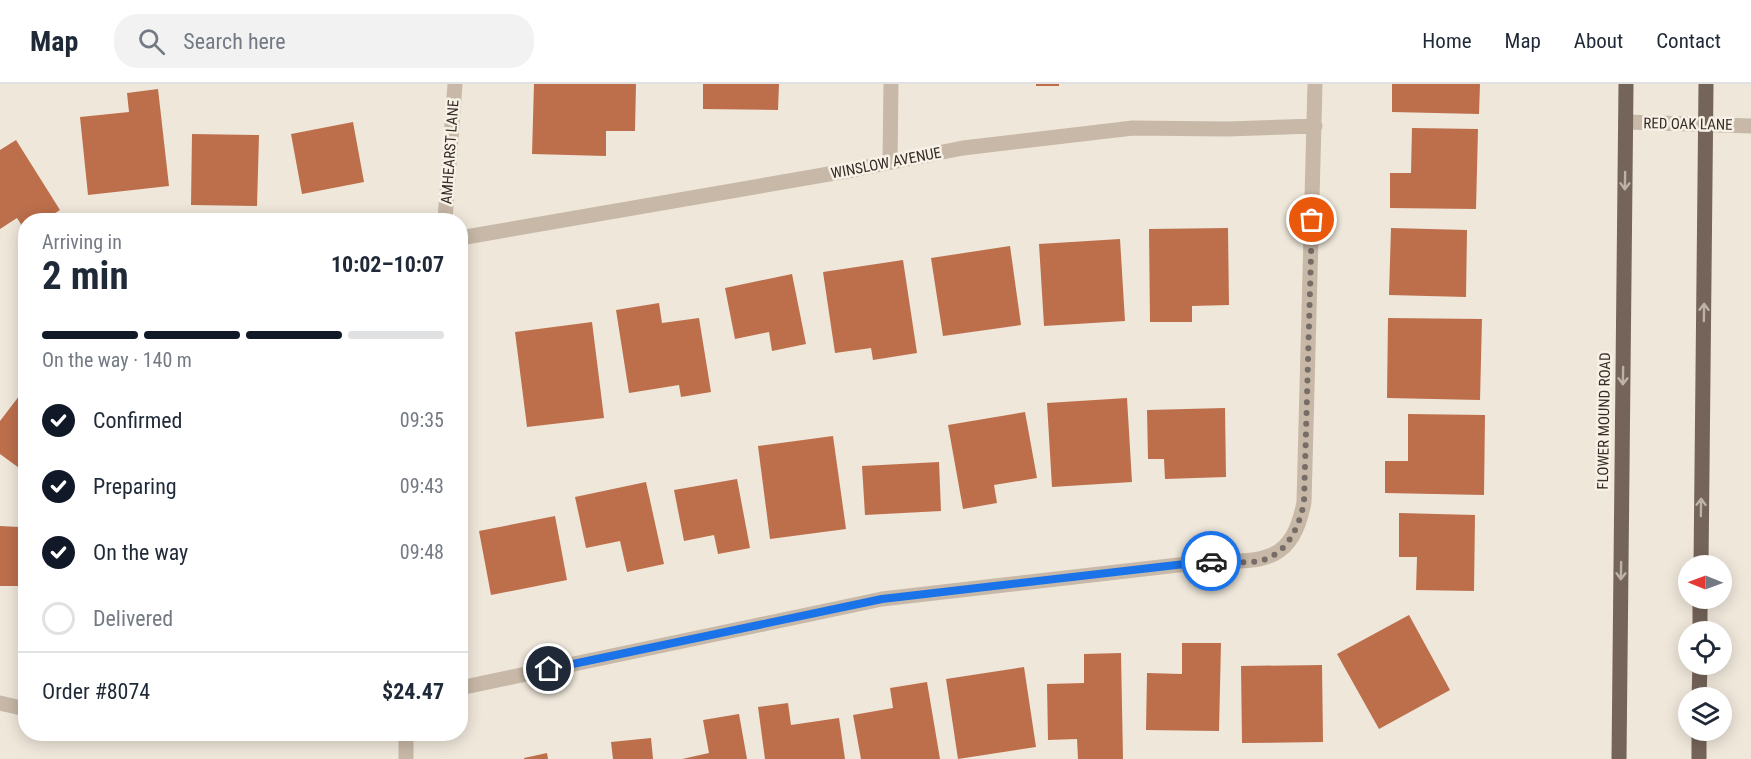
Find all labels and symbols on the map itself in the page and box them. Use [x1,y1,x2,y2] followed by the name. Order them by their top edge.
[437,99,463,205] street label: AMHEARST LANE
[1643,114,1733,134] street label: RED OAK LANE
[829,143,943,183] street label: WINSLOW AVENUE
[1619,170,1631,190] one-way arrow
[1286,194,1337,245] pin
[1698,303,1709,323] one-way arrow
[1594,352,1614,490] street label: FLOWER MOUND ROAD
[1617,365,1629,385] one-way arrow
[1696,498,1707,518] one-way arrow
[1181,531,1241,591] courier
[1678,555,1732,609] north arrow
[1615,560,1627,580] one-way arrow
[523,643,574,694] pin

